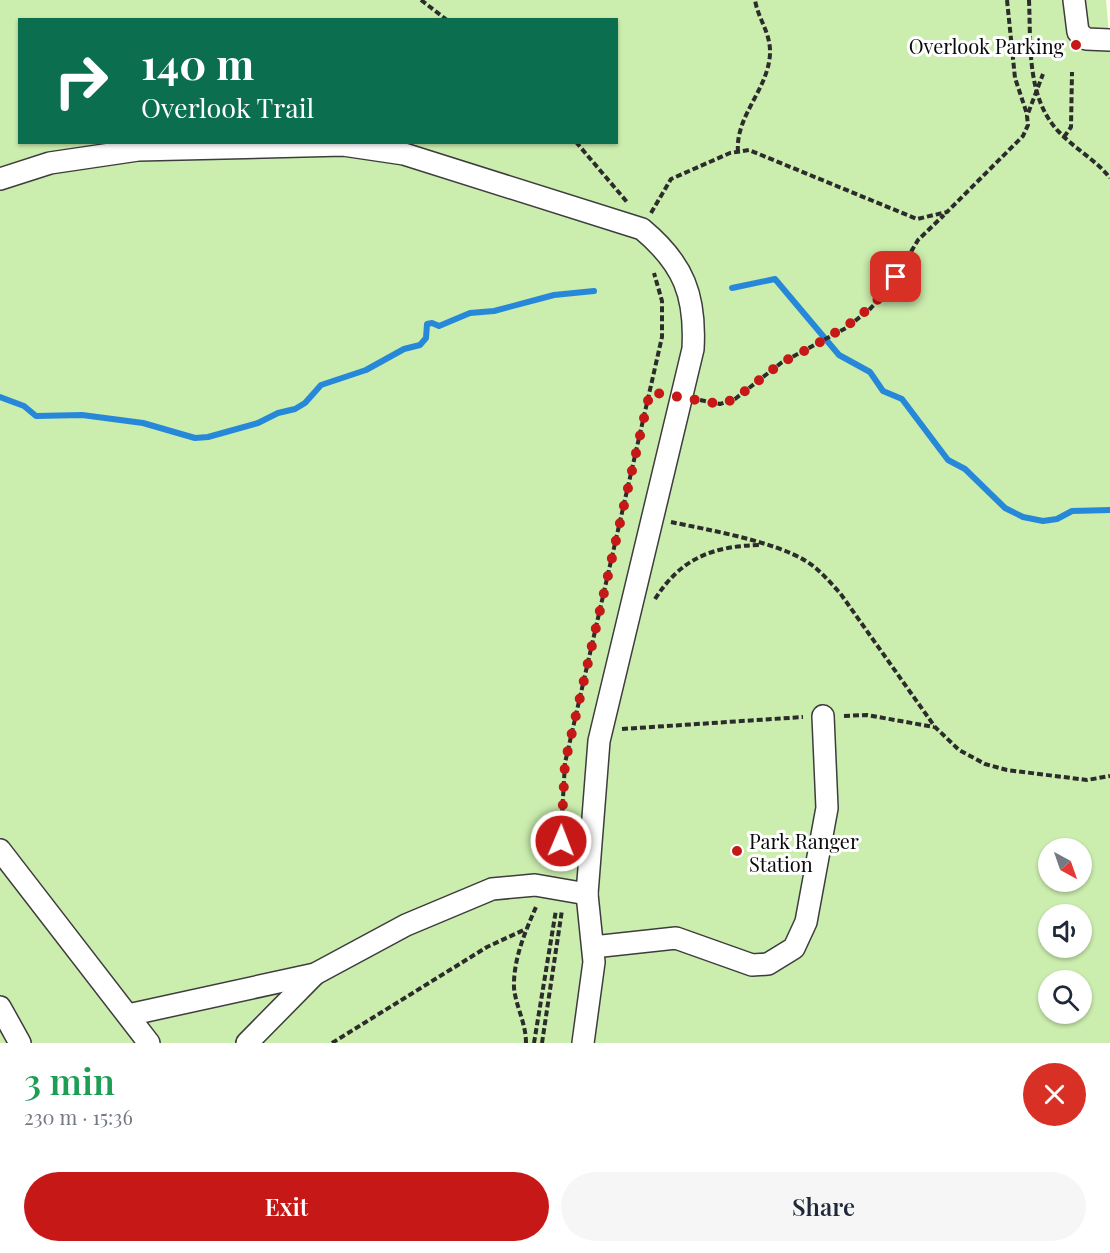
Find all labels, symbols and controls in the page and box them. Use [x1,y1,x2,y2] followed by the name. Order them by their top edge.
[909,32,1064,59] place label: Overlook Parking
[141,35,254,91] text: 140 m
[1069,38,1083,52] marker: Overlook Parking
[42,42,120,120] icon: right
[141,89,314,125] text: Overlook Trail
[870,251,921,302] pin
[879,260,912,293] icon: arrive
[529,809,593,873] position arrow
[749,827,859,877] place label: Park Ranger Station
[1038,838,1092,892] north arrow
[1038,838,1092,1024] map controls
[730,844,744,858] marker: Park Ranger Station
[1038,904,1092,958] button: sound
[1038,970,1092,1024] button: search
[24,1056,115,1104] text: 3 min
[1023,1063,1086,1126] button: close
[24,1103,133,1130] text: 230 m · 15:36
[24,1172,549,1241] button: Exit
[561,1172,1086,1241] button: Share

